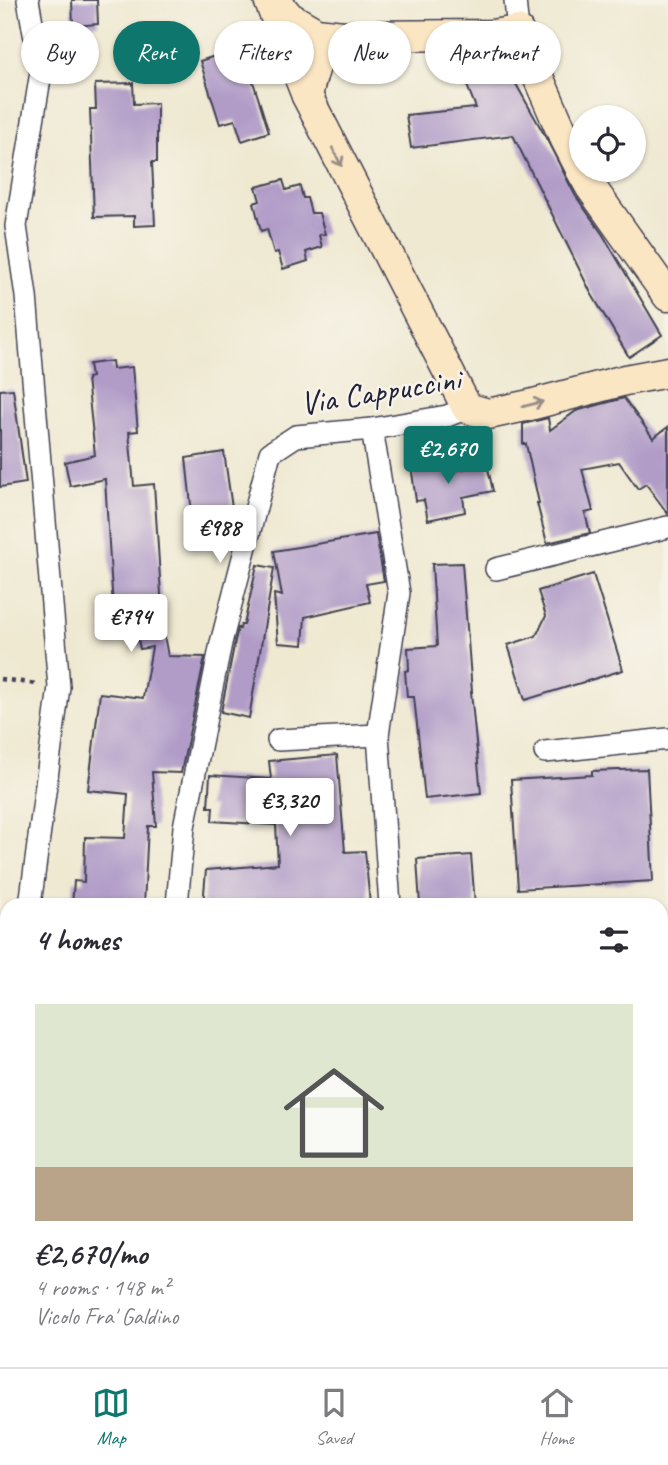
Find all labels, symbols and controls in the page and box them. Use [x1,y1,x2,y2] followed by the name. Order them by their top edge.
[21,21,99,84] chip: Buy
[113,21,200,84] chip: Rent
[214,21,314,84] chip: Filters
[328,21,411,84] chip: New
[425,21,561,84] chip: Apartment
[569,105,646,182] map controls
[569,105,646,182] button: locate
[331,146,345,167] one-way arrow
[297,357,467,424] street label: Via Cappuccini
[521,397,544,410] one-way arrow
[391,426,505,486] pin: €2,670
[420,434,476,463] text: €2,670
[179,505,261,565] pin: €988
[199,513,241,542] text: €988
[90,594,172,654] pin: €794
[110,602,152,631] text: €794
[233,778,347,838] pin: €3,320
[262,786,318,815] text: €3,320
[35,921,120,959] text: 4 homes
[595,921,633,959] icon: filters
[271,1050,397,1176] icon: home
[35,1235,147,1273] text: €2,670/mo
[35,1273,170,1302] text: 4 rooms · 148 m²
[35,1302,178,1331] text: Vicolo Fra' Galdino
[92,1384,130,1450] tab: Map
[315,1384,353,1450] tab: Saved
[538,1384,576,1450] tab: Home

